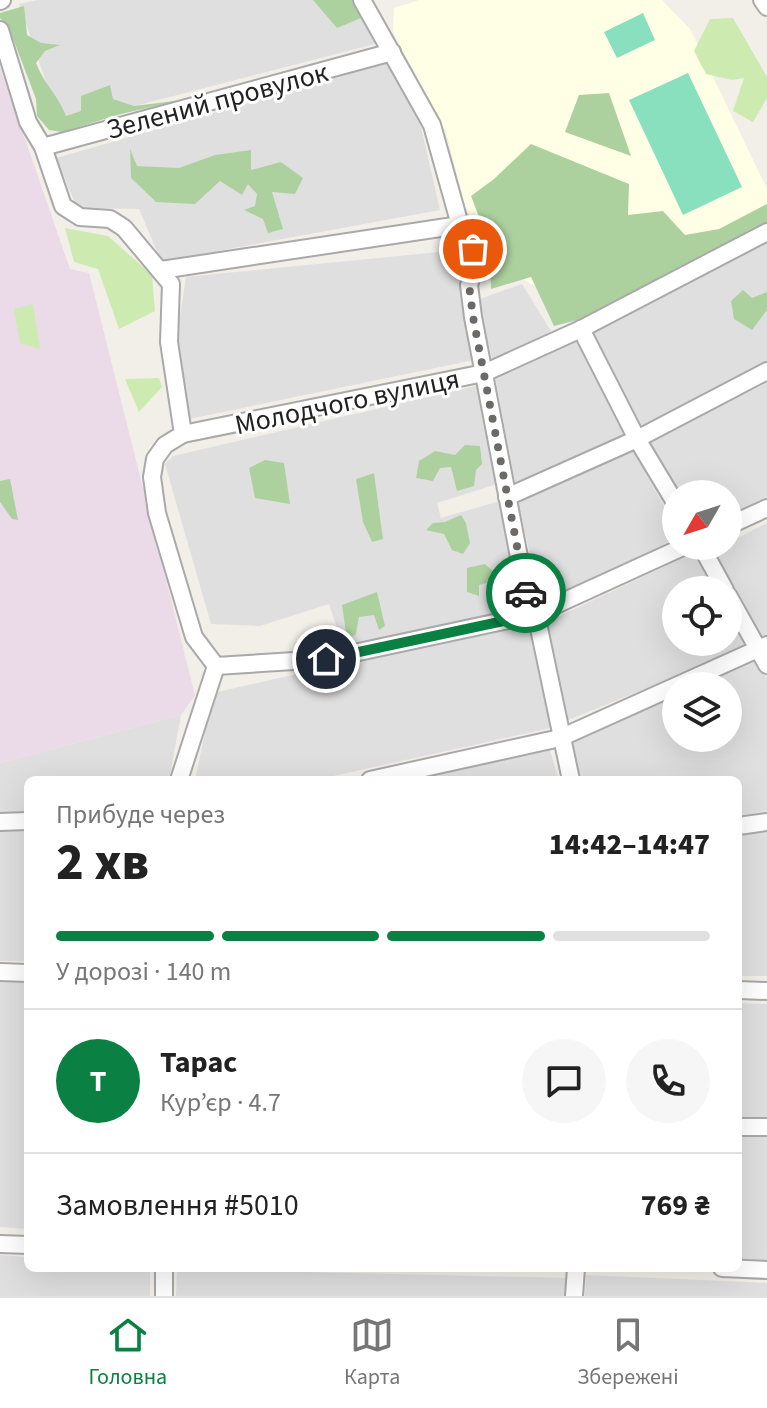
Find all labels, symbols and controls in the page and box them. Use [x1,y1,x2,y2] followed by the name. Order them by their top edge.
[102,52,333,150] street label: Зелений провулок
[439,215,507,283] pin
[451,227,495,271] icon: bag
[231,359,463,445] street label: Молодчого вулиця
[662,480,742,560] north arrow
[662,480,742,752] map controls
[486,553,566,633] courier
[504,571,548,615] icon: car
[662,576,742,656] button: locate
[292,625,360,693] pin
[304,637,348,681] icon: home
[662,672,742,752] button: layers
[56,796,225,833] text: Прибуде через
[549,823,710,866] text: 14:42–14:47
[56,826,149,900] text: 2 хв
[56,953,231,990] text: У дорозі · 140 m
[522,1039,606,1123] button: chat
[626,1039,710,1123] button: phone
[160,1041,237,1084] text: Тарас
[90,1060,106,1103] text: Т
[160,1084,281,1121] text: Кур’єр · 4.7
[56,1184,299,1227] text: Замовлення #5010
[641,1184,710,1227] text: 769 ₴
[88,1313,167,1393] tab: Головна
[344,1313,400,1393] tab: Карта
[577,1313,679,1393] tab: Збережені

